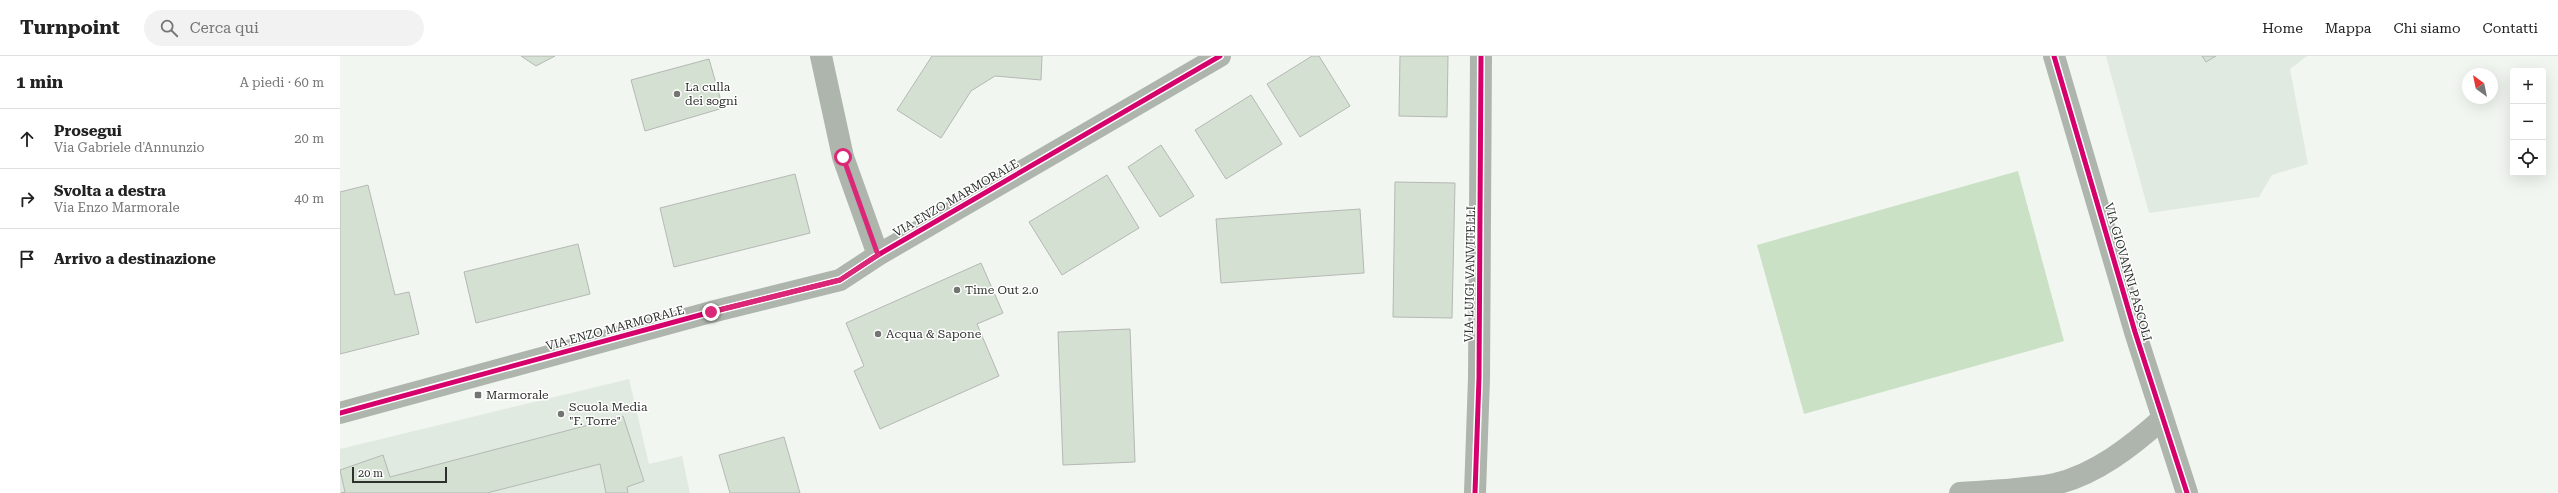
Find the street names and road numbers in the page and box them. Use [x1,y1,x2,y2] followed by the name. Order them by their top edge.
[891,156,1021,240] street label: VIA ENZO MARMORALE
[2102,201,2154,343] street label: VIA GIOVANNI PASCOLI
[1462,206,1478,342] street label: VIA LUIGI VANVITELLI
[544,303,686,353] street label: VIA ENZO MARMORALE

